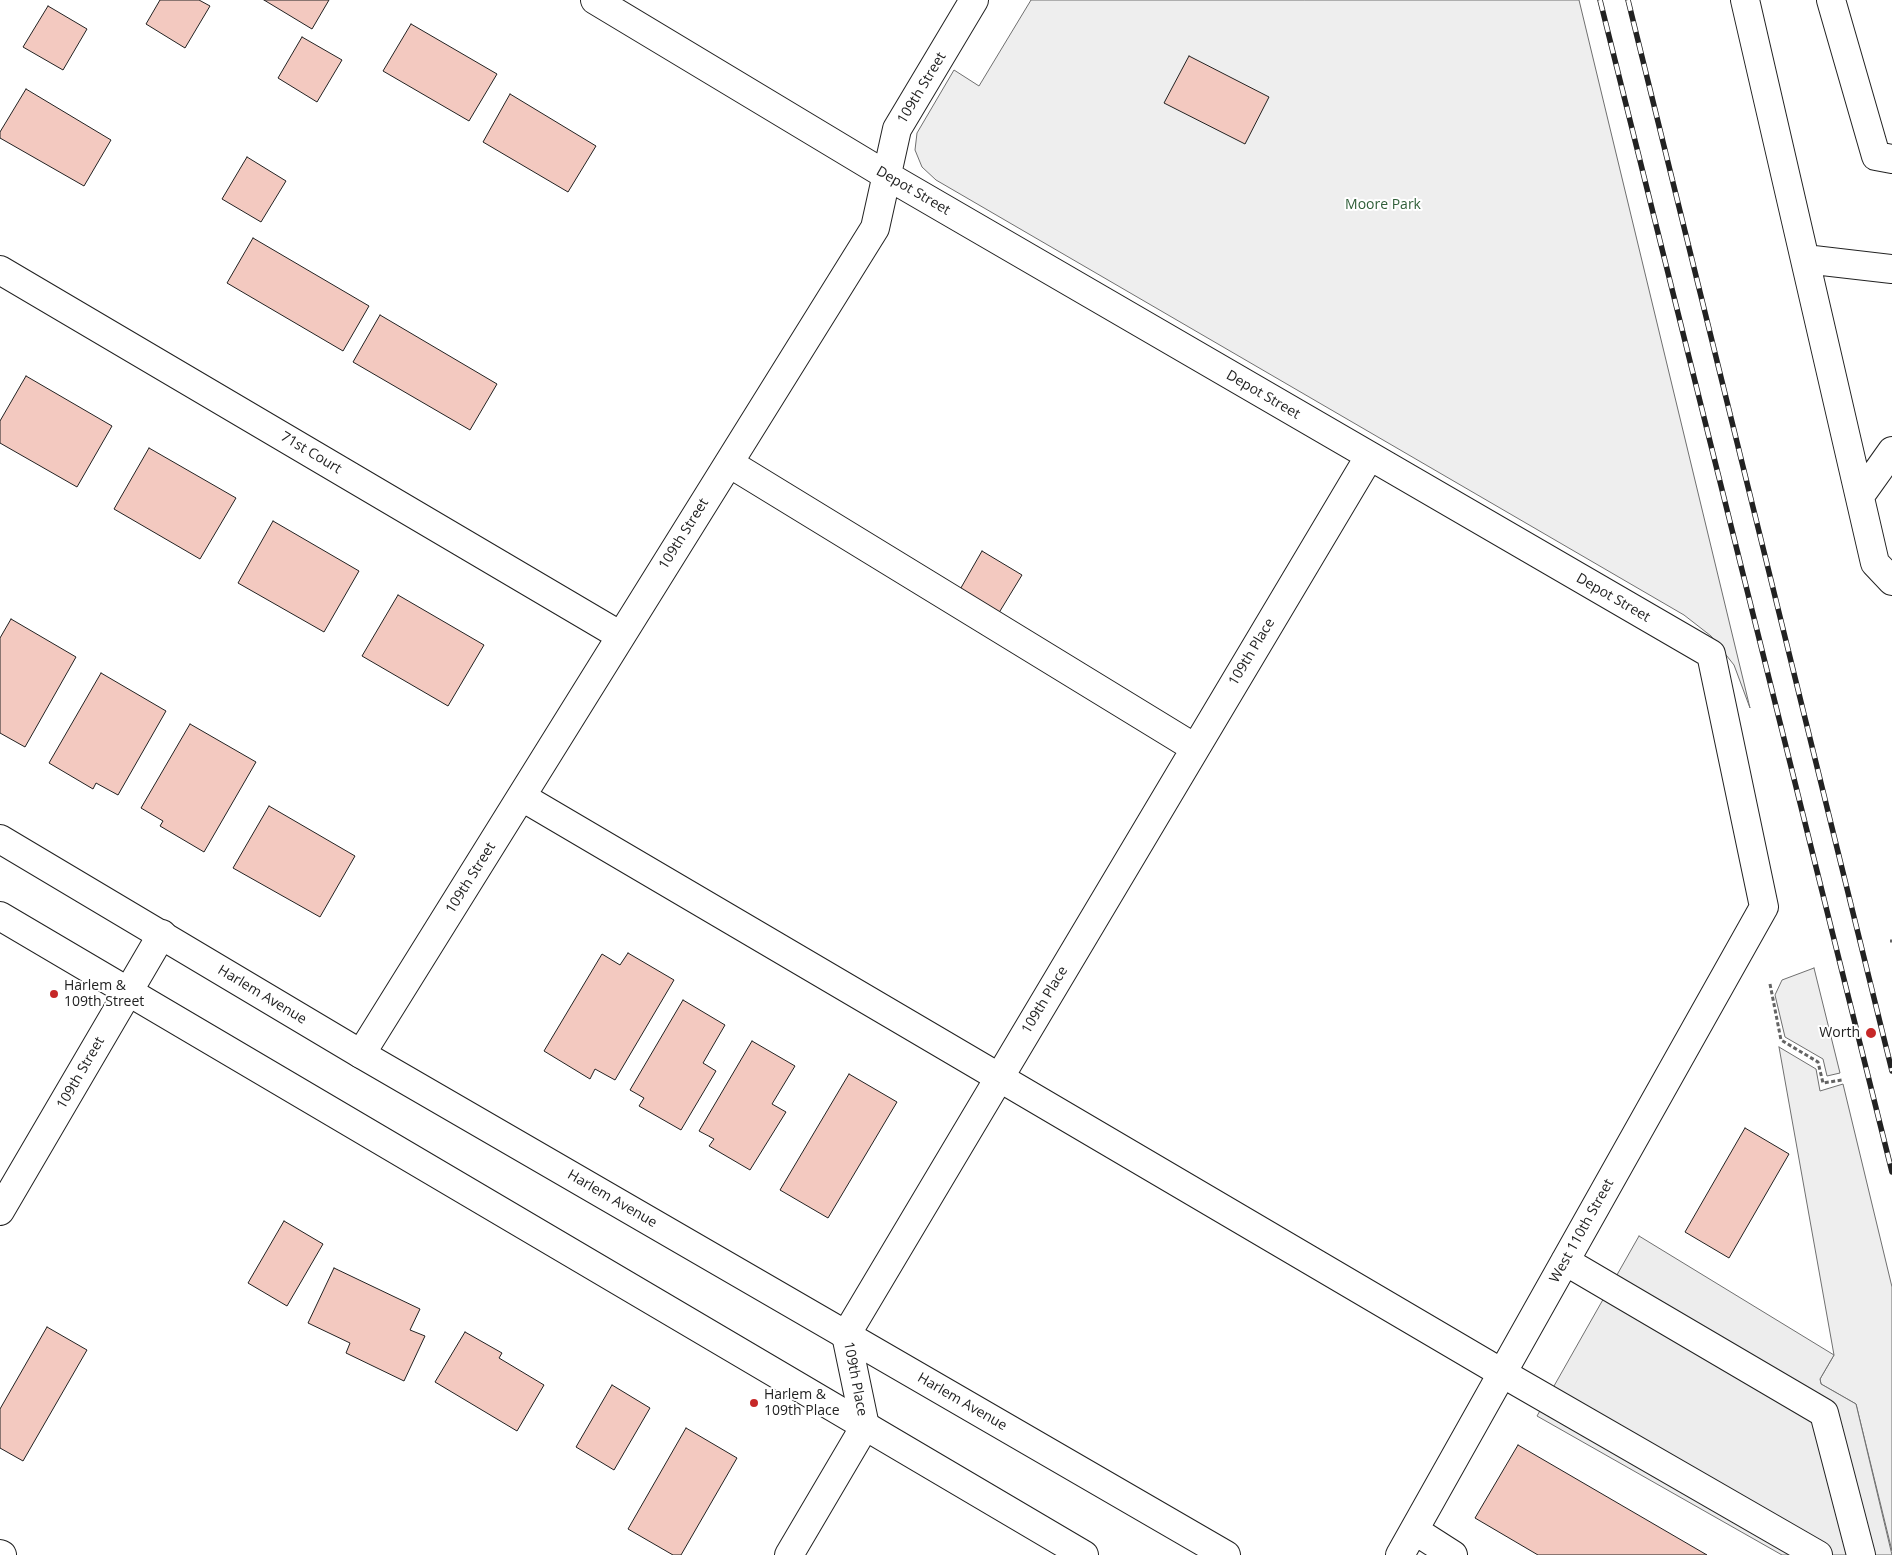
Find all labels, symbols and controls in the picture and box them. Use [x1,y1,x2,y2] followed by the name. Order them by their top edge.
[894,49,950,127] street label: 109th Street
[873,163,953,219] street label: Depot Street
[1345,197,1421,213] park label: Moore Park
[1223,367,1303,423] street label: Depot Street
[278,428,344,478] street label: 71st Court
[656,495,712,573] street label: 109th Street
[1573,570,1653,626] street label: Depot Street
[1225,615,1279,689] street label: 109th Place
[443,839,499,917] street label: 109th Street
[215,962,309,1028] street label: Harlem Avenue
[1018,963,1072,1037] street label: 109th Place
[64,978,144,1010] place label: Harlem & 109th Street
[48,988,60,1000] marker: Harlem & 109th Street
[1819,1025,1860,1041] place label: Worth
[1864,1026,1878,1040] marker: Worth
[54,1034,108,1112] street label: 109th Street
[564,1167,660,1231] street label: Harlem Avenue
[1546,1176,1618,1286] street label: West 110th Street
[840,1340,870,1418] street label: 109th Place
[914,1370,1010,1434] street label: Harlem Avenue
[764,1387,840,1420] place label: Harlem & 109th Place
[748,1397,760,1409] marker: Harlem & 109th Place

